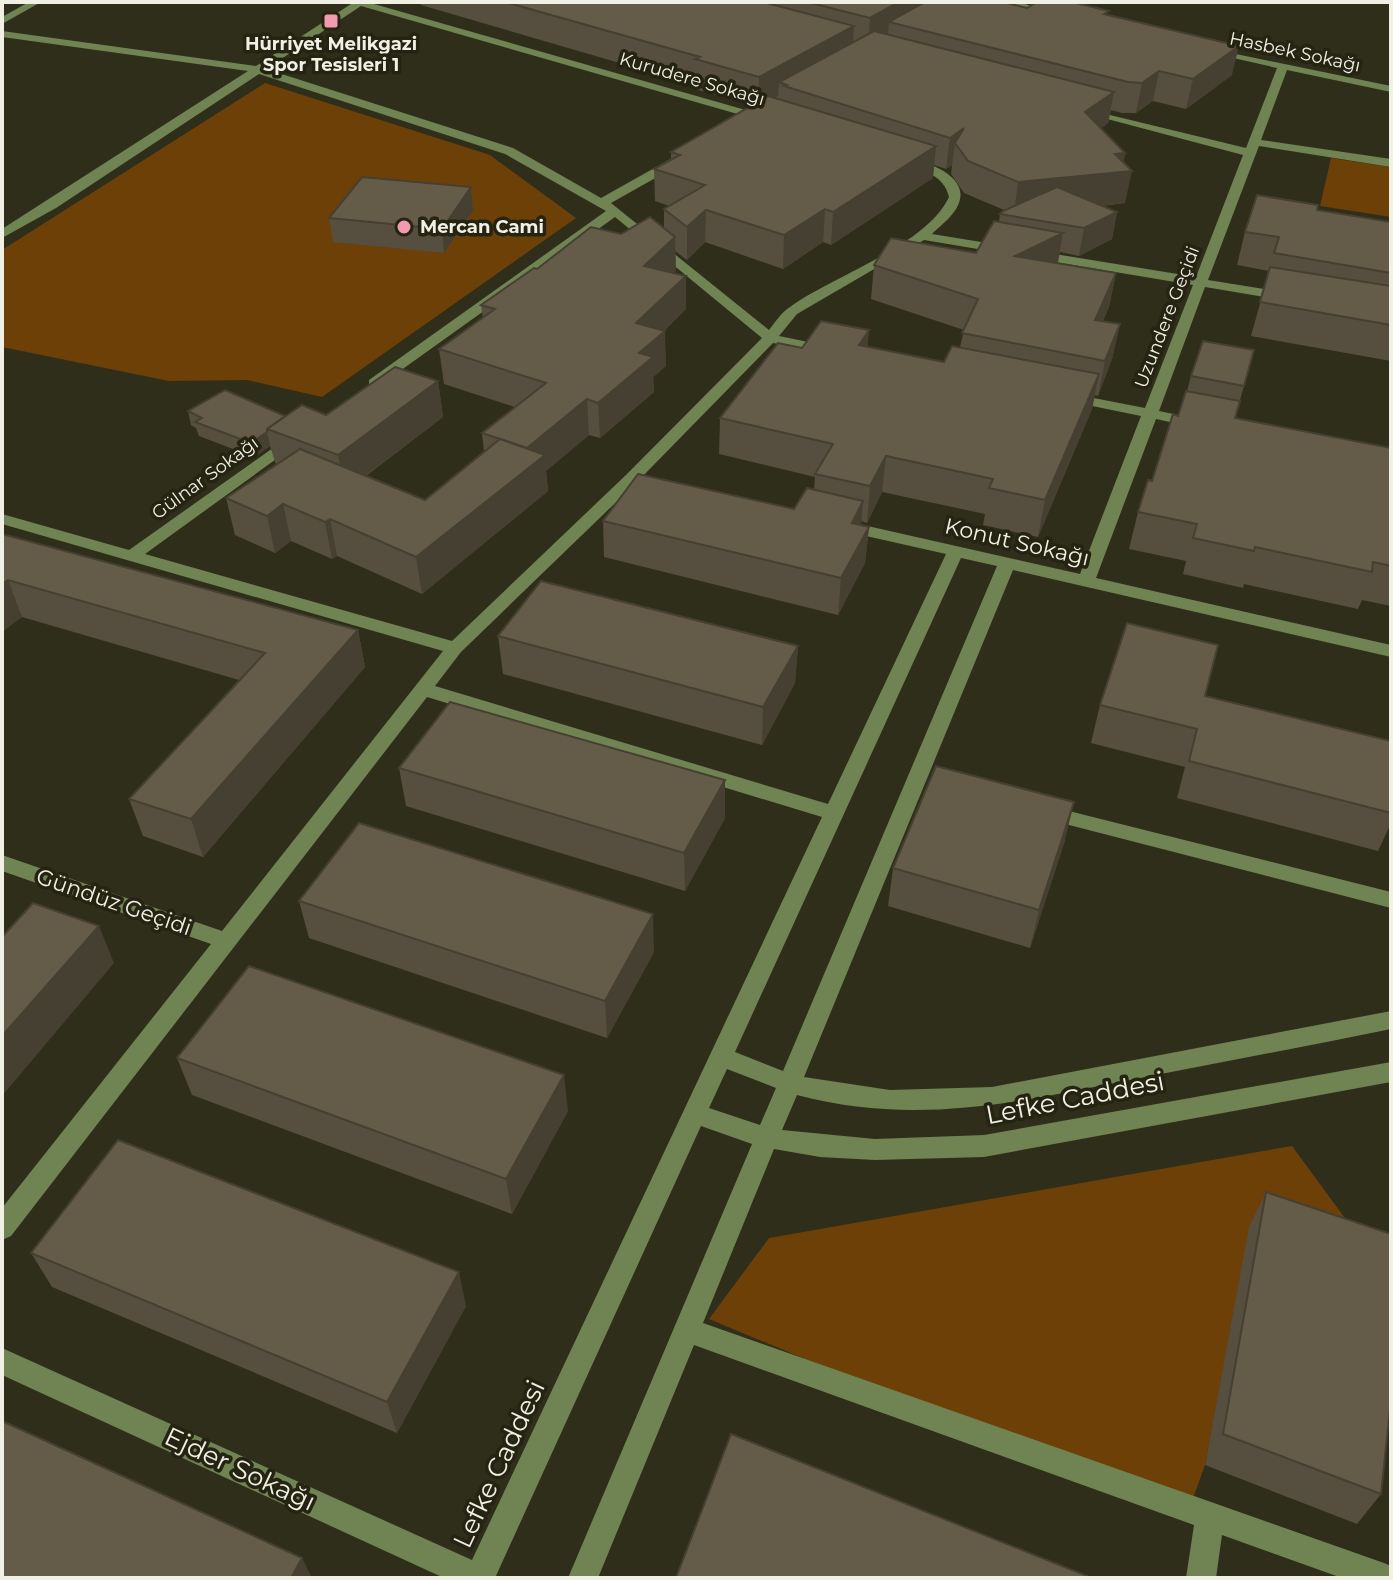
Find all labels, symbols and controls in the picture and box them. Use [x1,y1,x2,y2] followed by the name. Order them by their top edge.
[322,12,340,30] marker: Hürriyet Melikgazi Spor Tesisleri 1
[1228,27,1362,77] street label: Hasbek Sokağı
[245,33,417,76] place label: Hürriyet Melikgazi Spor Tesisleri 1
[617,48,767,110] street label: Kurudere Sokağı
[420,216,544,238] place label: Mercan Cami
[395,218,413,236] marker: Mercan Cami
[1130,243,1204,391] street label: Uzundere Geçidi
[147,432,263,524] street label: Gülnar Sokağı
[942,512,1092,572] street label: Konut Sokağı
[33,863,195,941] street label: Gündüz Geçidi
[983,1065,1167,1131] street label: Lefke Caddesi
[446,1375,552,1553] street label: Lefke Caddesi
[159,1420,321,1518] street label: Ejder Sokağı

